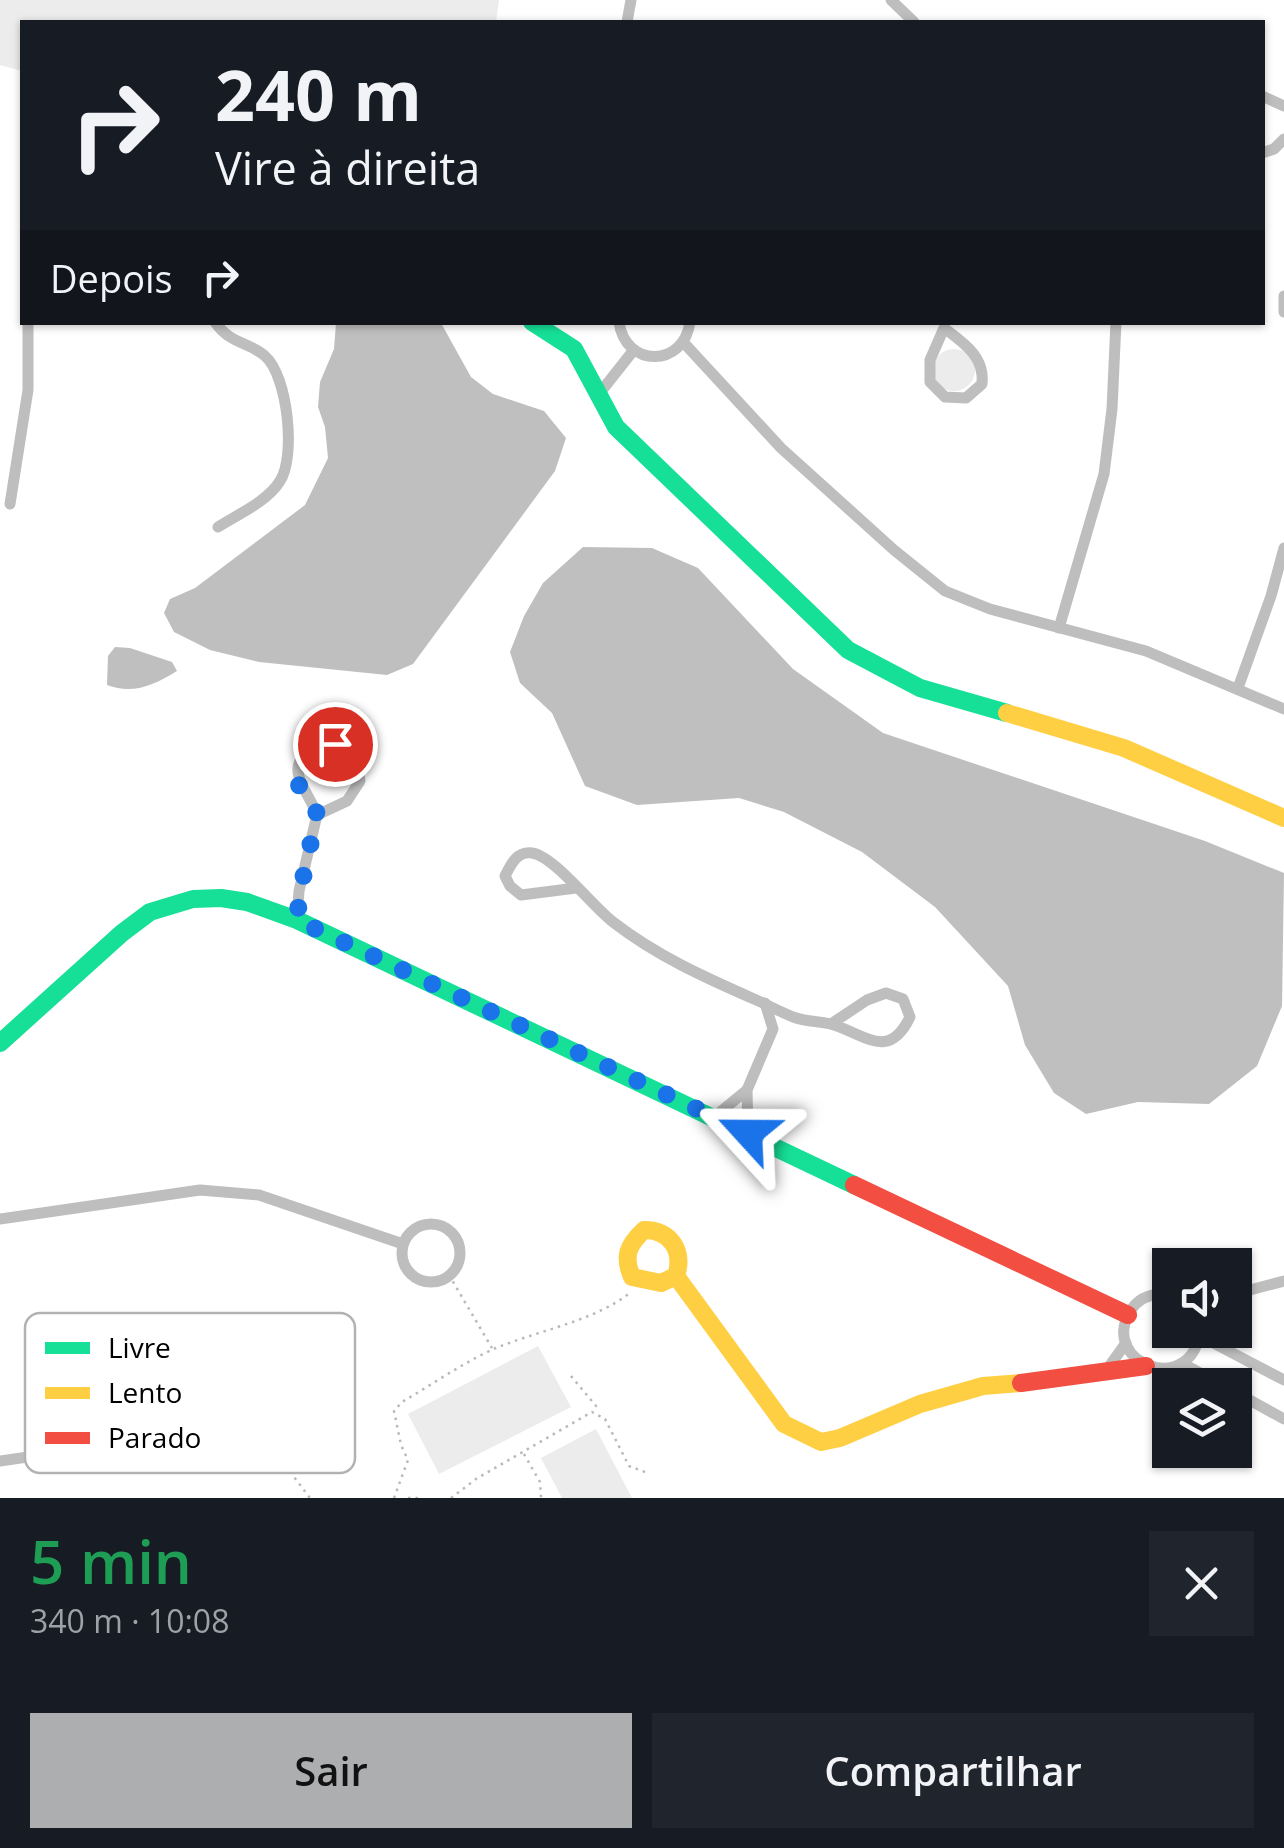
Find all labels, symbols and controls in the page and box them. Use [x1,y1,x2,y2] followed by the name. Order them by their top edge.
[215,46,422,142] text: 240 m
[50,60,180,190] icon: right
[215,137,480,198] text: Vire à direita
[193,250,248,305] icon: right
[50,252,173,304] text: Depois
[293,702,378,787] pin
[308,717,363,772] icon: arrive
[696,1081,800,1185] position arrow
[1152,1248,1252,1468] map controls
[1152,1248,1252,1348] button: sound
[25,1313,355,1473] legend
[108,1328,171,1366] text: Livre
[1152,1368,1252,1468] button: layers
[108,1373,182,1411] text: Lento
[108,1418,201,1456] text: Parado
[30,1520,192,1602] text: 5 min
[1149,1531,1254,1636] button: close
[30,1599,229,1642] text: 340 m · 10:08
[30,1713,632,1828] button: Sair
[652,1713,1254,1828] button: Compartilhar

